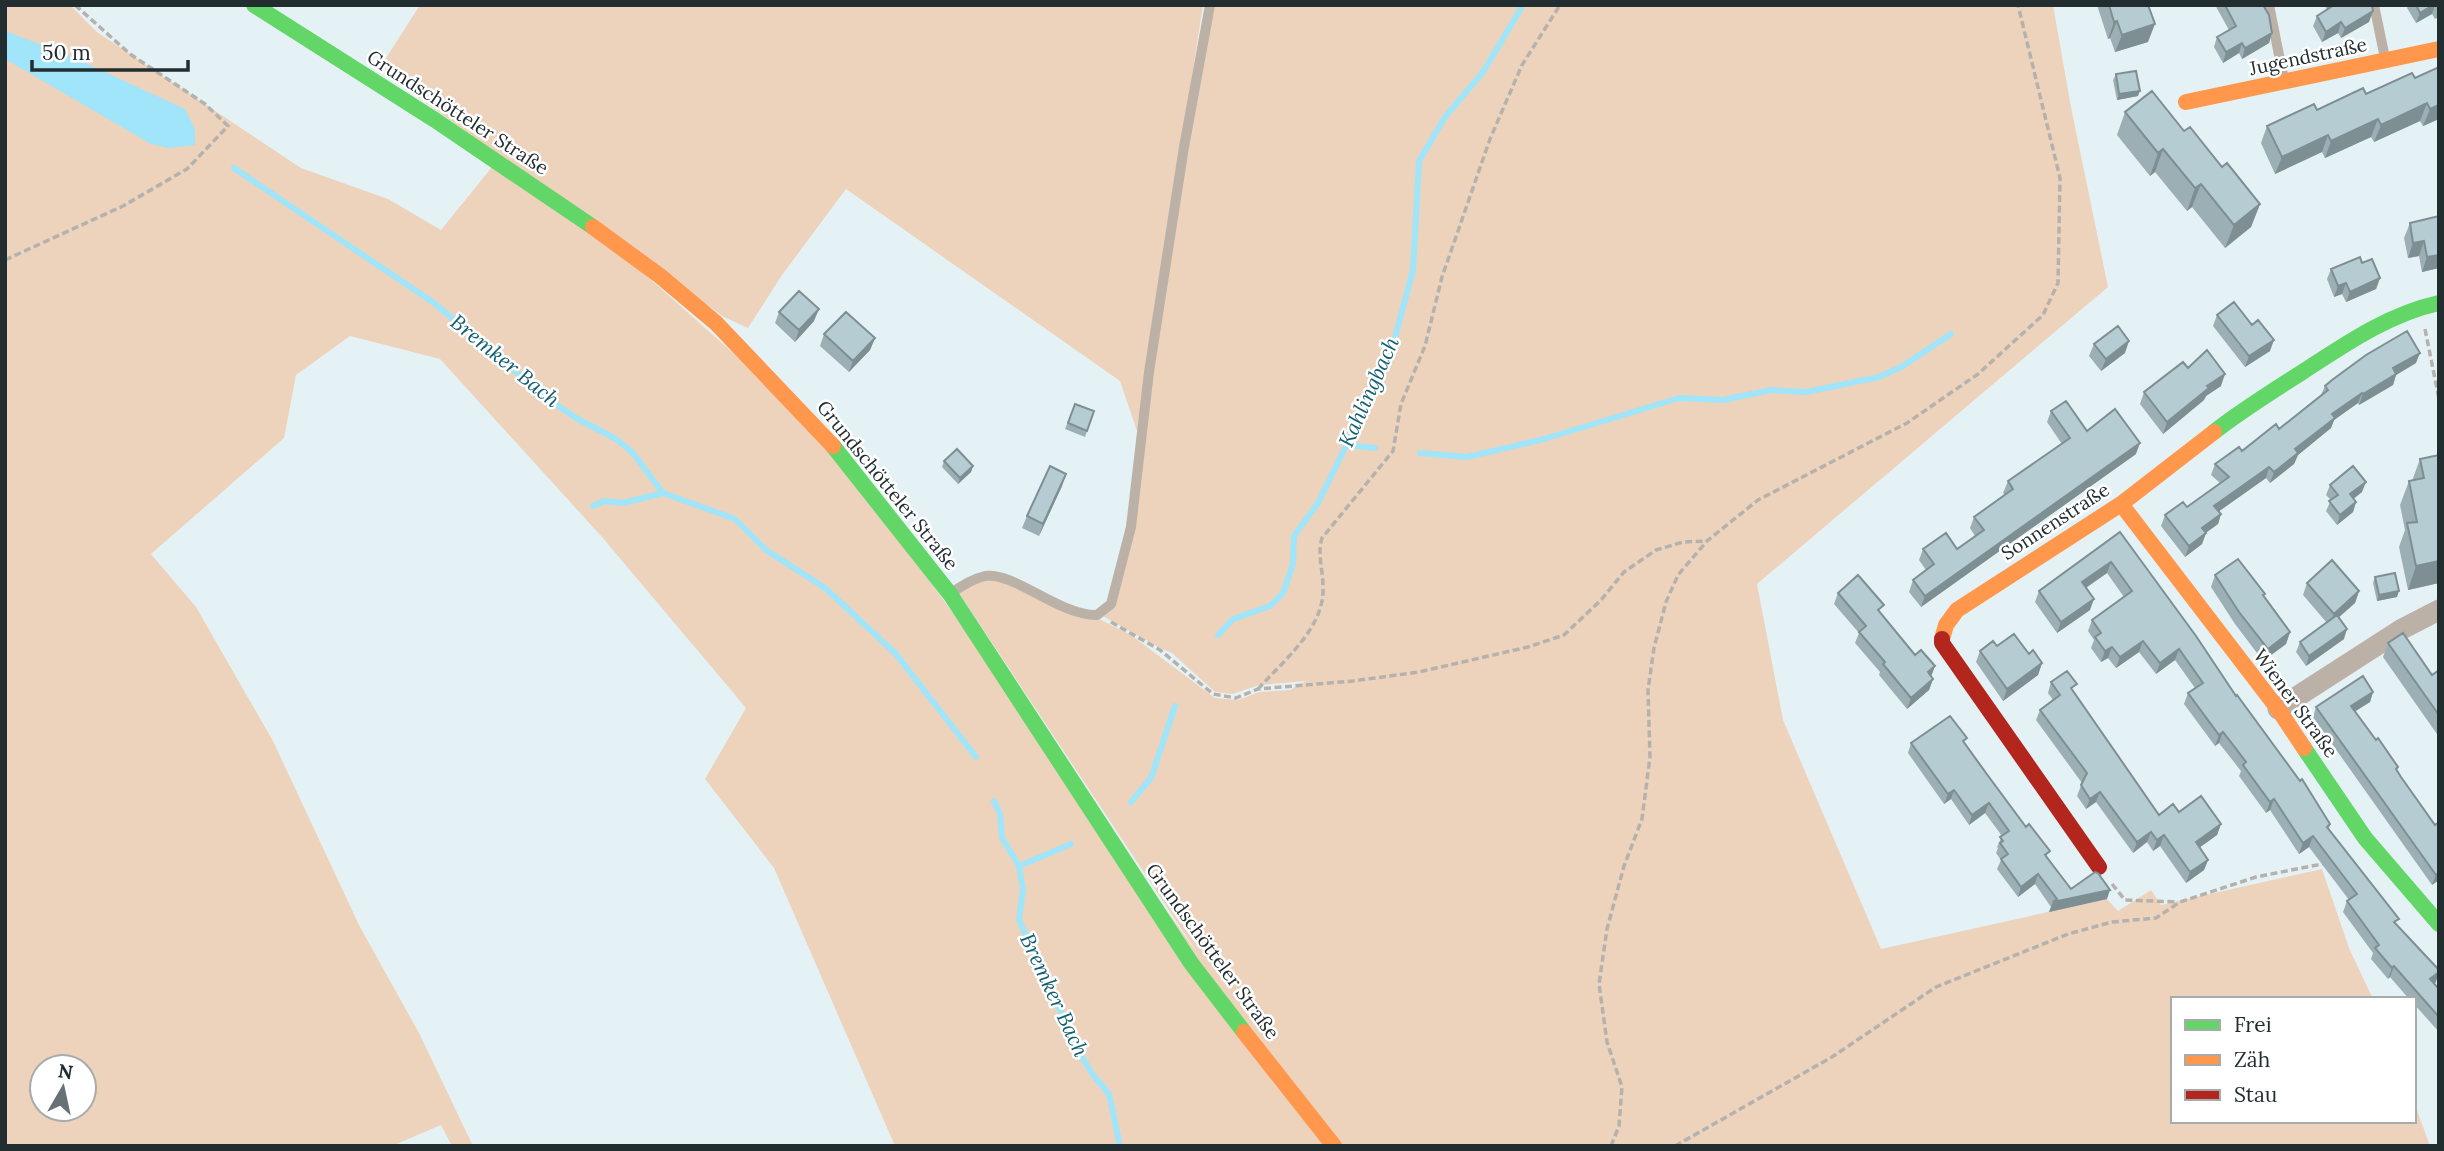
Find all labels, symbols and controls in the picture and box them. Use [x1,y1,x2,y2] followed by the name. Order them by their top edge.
[32,28,187,72] scale bar
[2246,32,2369,80] street label: Jugendstraße
[42,39,91,66] text: 50 m
[363,44,553,180] street label: Grundschötteler Straße
[445,308,566,413] water label: Bremker Bach
[1332,332,1405,451] water label: Kahlingbach
[812,395,964,575] street label: Grundschötteler Straße
[1996,477,2114,565] street label: Sonnenstraße
[2249,644,2343,762] street label: Wiener Straße
[1141,858,1285,1044] street label: Grundschötteler Straße
[1014,929,1095,1061] water label: Bremker Bach
[2171,997,2416,1123] legend
[2234,1011,2272,1038] text: Frei
[2234,1046,2270,1073] text: Zäh
[28,1053,98,1123] north arrow
[57,1058,75,1084] text: N
[2234,1081,2277,1108] text: Stau

